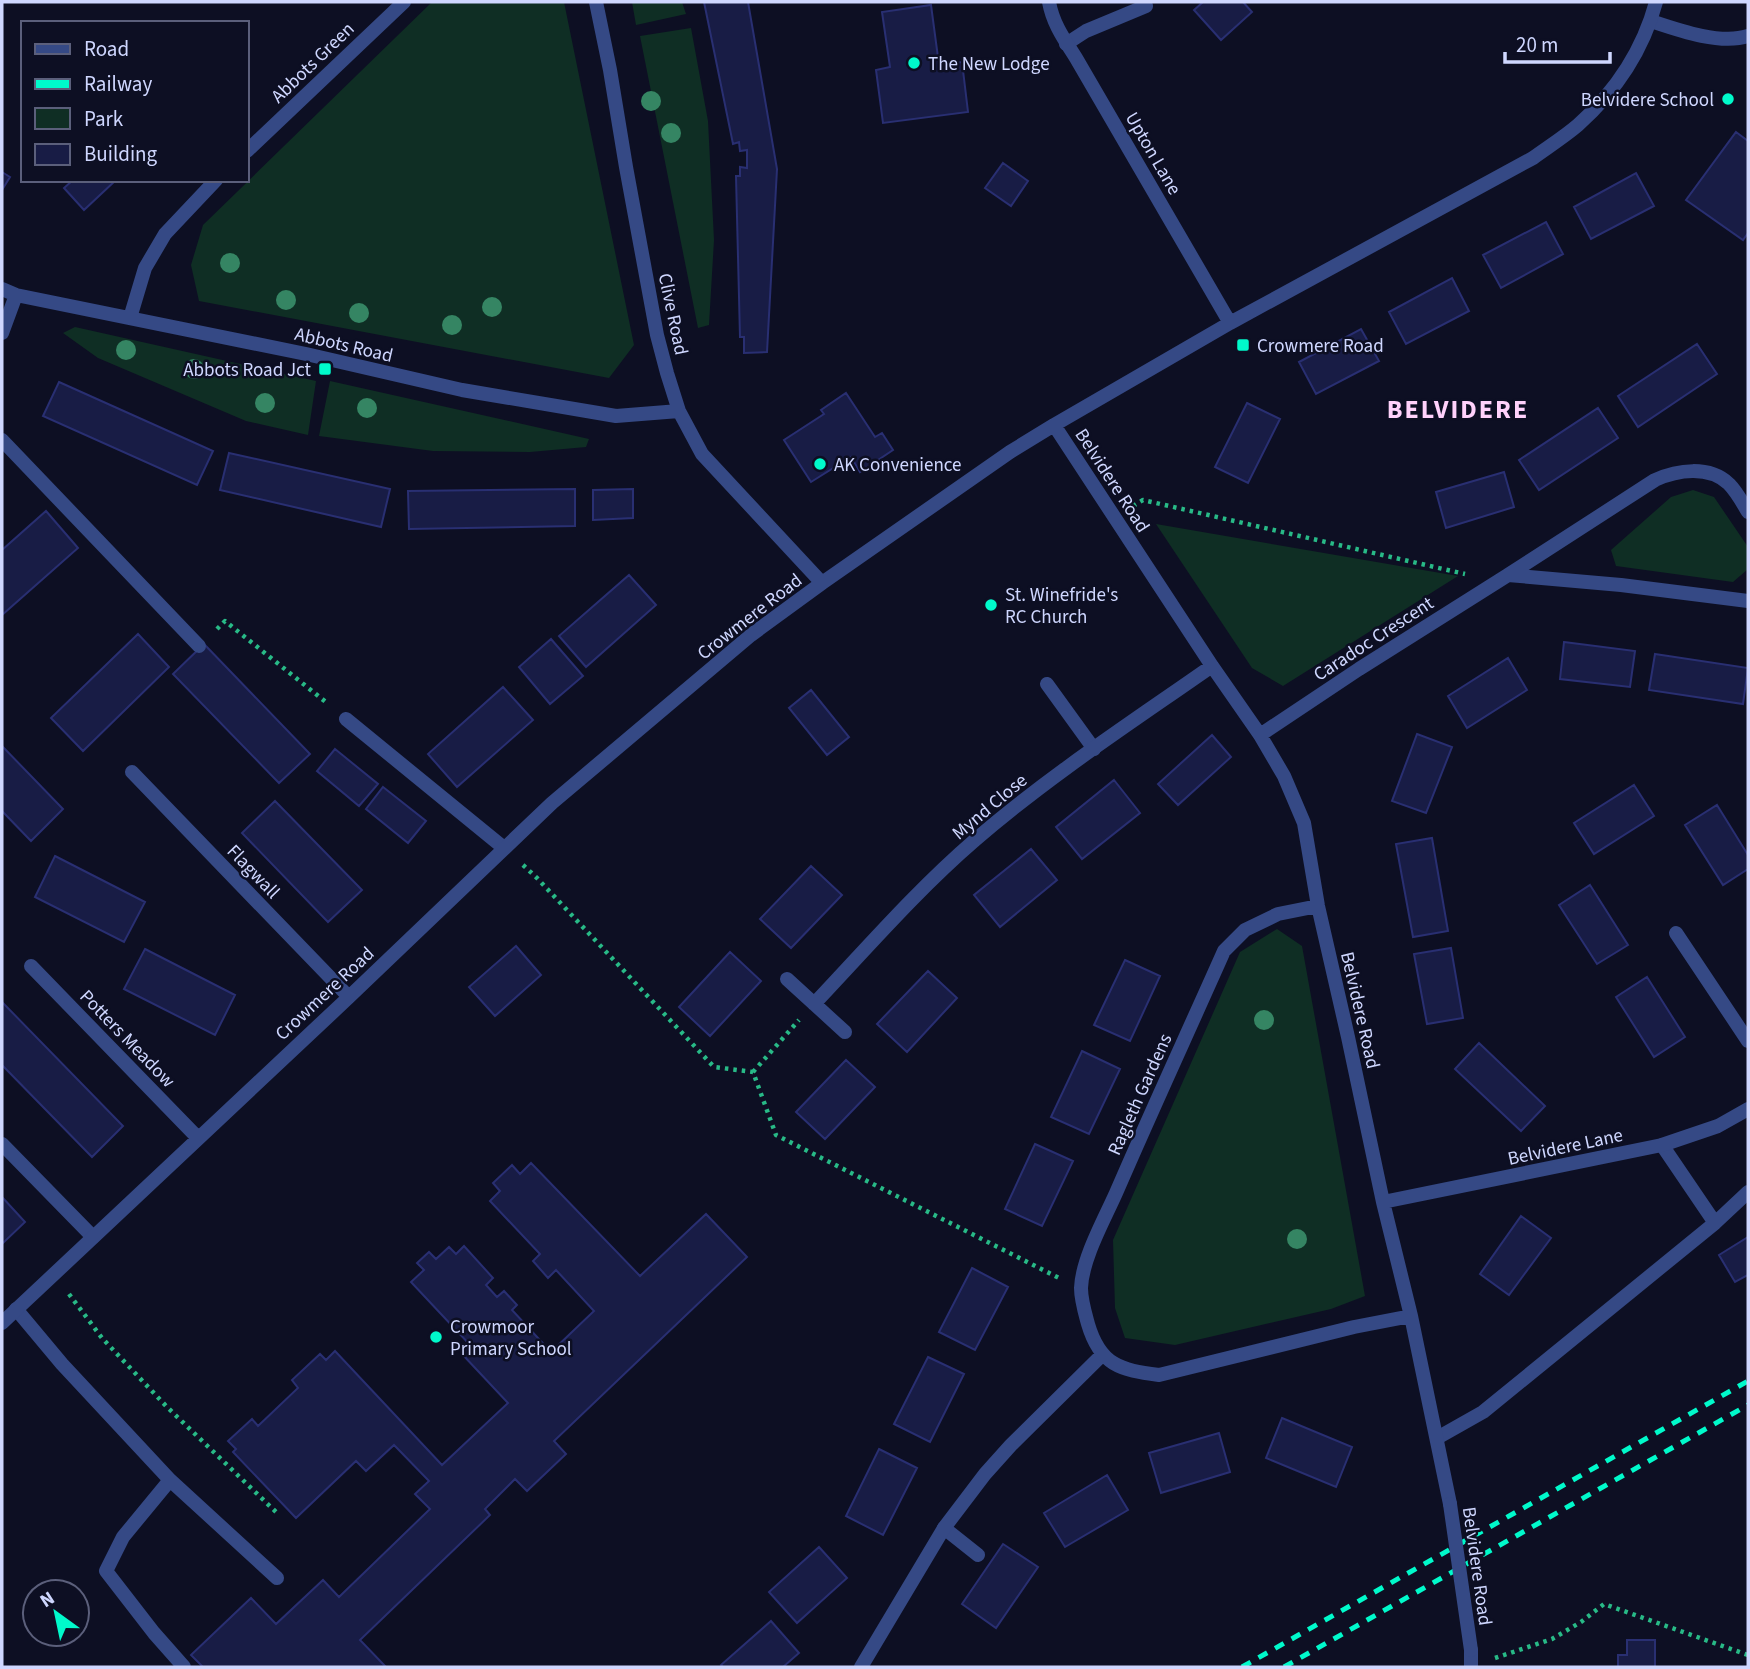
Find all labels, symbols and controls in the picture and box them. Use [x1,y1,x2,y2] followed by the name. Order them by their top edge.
[265,16,361,110] street label: Abbots Green
[21,21,248,182] legend
[1505,21,1610,65] scale bar
[1516,30,1558,60] text: 20 m
[84,34,129,64] text: Road
[928,51,1050,78] place label: The New Lodge
[906,55,922,71] marker: The New Lodge
[84,69,152,99] text: Railway
[1581,87,1714,114] place label: Belvidere School
[1720,91,1736,107] marker: Belvidere School
[84,104,124,134] text: Park
[1118,107,1187,200] street label: Upton Lane
[84,139,158,169] text: Building
[651,271,694,358] street label: Clive Road
[292,321,395,370] street label: Abbots Road
[1257,333,1384,360] place label: Crowmere Road
[1235,337,1251,353] marker: Crowmere Road
[183,357,312,384] place label: Abbots Road Jct
[317,361,333,377] marker: Abbots Road Jct
[1387,391,1529,428] district label: BELVIDERE
[1068,423,1156,538] street label: Belvidere Road
[834,452,961,479] place label: AK Convenience
[812,456,828,472] marker: AK Convenience
[692,568,808,667] street label: Crowmere Road
[1005,582,1118,631] place label: St. Winefride's RC Church
[1308,590,1440,688] street label: Caradoc Crescent
[983,597,999,613] marker: St. Winefride's RC Church
[947,768,1033,847] street label: Mynd Close
[220,839,286,905] street label: Flagwall
[269,941,381,1047] street label: Crowmere Road
[1333,949,1386,1072] street label: Belvidere Road
[73,984,181,1094] street label: Potters Meadow
[1101,1029,1179,1160] street label: Ragleth Gardens
[1505,1122,1625,1173] street label: Belvidere Lane
[450,1314,572,1363] place label: Crowmoor Primary School
[428,1329,444,1345] marker: Crowmoor Primary School
[1455,1505,1498,1627] street label: Belvidere Road
[21,1578,91,1648] north arrow
[35,1585,60,1615] text: N

